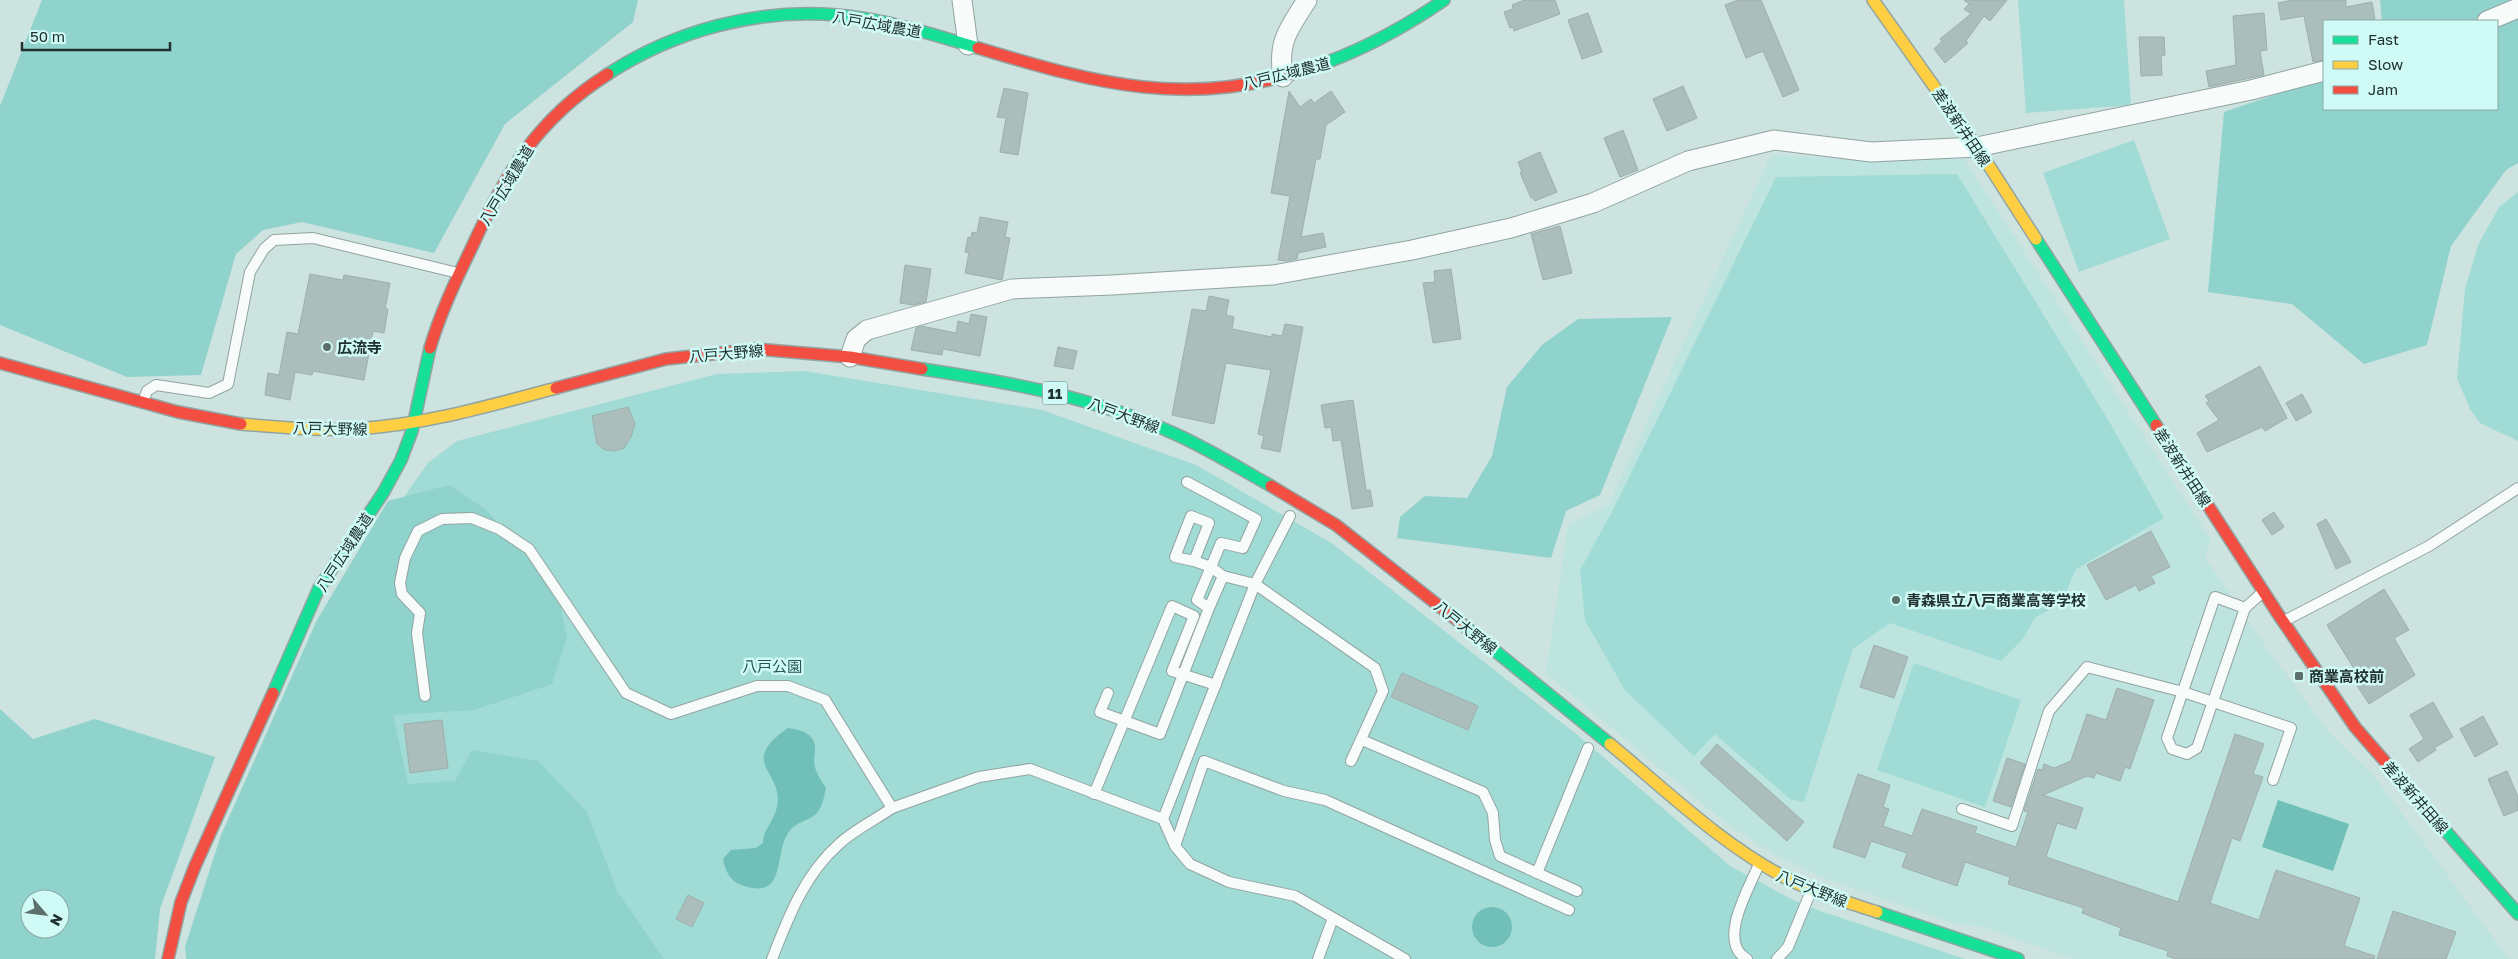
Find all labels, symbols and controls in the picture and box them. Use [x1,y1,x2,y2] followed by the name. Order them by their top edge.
[831,7,923,41] street label: 八戸広域農道
[22,20,170,52] scale bar
[2323,20,2498,110] legend
[30,27,65,45] text: 50 m
[2368,30,2399,48] text: Fast
[1240,53,1332,93] street label: 八戸広域農道
[2368,55,2403,73] text: Slow
[2368,80,2398,98] text: Jam
[1929,85,1995,169] street label: 差波新井田線
[475,142,537,228] street label: 八戸広域農道
[337,338,382,356] place label: 広流寺
[321,341,333,353] marker: 広流寺
[688,341,764,365] street label: 八戸大野線
[1042,382,1068,404] road number: 11
[1086,394,1162,436] street label: 八戸大野線
[292,418,368,438] street label: 八戸大野線
[2151,424,2215,510] street label: 差波新井田線
[312,509,376,595] street label: 八戸広域農道
[1906,591,2086,609] place label: 青森県立八戸商業高等学校
[1890,594,1902,606] marker: 青森県立八戸商業高等学校
[1431,596,1501,658] street label: 八戸大野線
[742,657,802,675] park label: 八戸公園
[2309,667,2384,685] place label: 商業高校前
[2293,670,2305,682] marker: 商業高校前
[2380,757,2452,837] street label: 差波新井田線
[1774,866,1850,910] street label: 八戸大野線
[20,889,70,939] north arrow
[47,912,67,929] text: N

